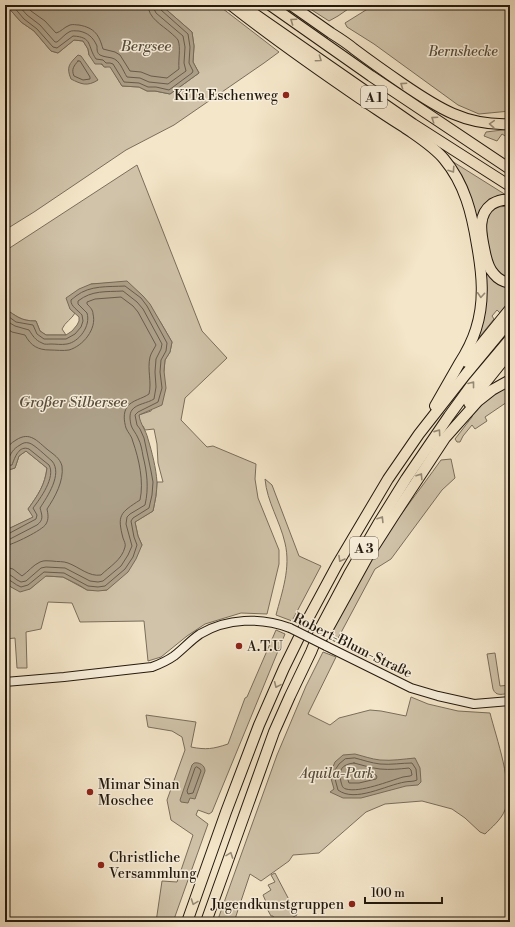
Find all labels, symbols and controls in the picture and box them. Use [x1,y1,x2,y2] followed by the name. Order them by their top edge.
[291,19,298,26] one-way arrow
[120,37,171,56] water label: Bergsee
[427,43,498,61] park label: Bernshecke
[315,54,322,62] one-way arrow
[401,82,408,89] one-way arrow
[361,86,387,108] road number: A 1
[174,87,279,105] place label: KiTa Eschenweg
[281,90,291,100] marker: KiTa Eschenweg
[431,116,438,124] one-way arrow
[489,120,495,129] one-way arrow
[447,166,455,173] one-way arrow
[477,292,486,298] one-way arrow
[468,382,475,389] one-way arrow
[19,393,127,412] water label: Großer Silbersee
[433,430,440,437] one-way arrow
[415,473,422,480] one-way arrow
[376,516,384,523] one-way arrow
[350,537,378,559] road number: A 3
[338,554,345,562] one-way arrow
[290,609,415,683] street label: Robert-Blum-Straße
[246,638,283,656] place label: A.T.U
[234,641,244,651] marker: A.T.U
[273,681,281,688] one-way arrow
[298,765,374,783] park label: Aquila-Park
[98,776,180,810] place label: Mimar Sinan Moschee
[85,787,95,797] marker: Mimar Sinan Moschee
[108,849,197,883] place label: Christliche Versammlung
[225,852,234,859] one-way arrow
[96,860,106,870] marker: Christliche Versammlung
[365,879,442,905] scale bar
[371,886,405,901] text: 100 m
[210,896,345,914] place label: Jugendkunstgruppen
[191,898,199,905] one-way arrow
[347,899,357,909] marker: Jugendkunstgruppen

